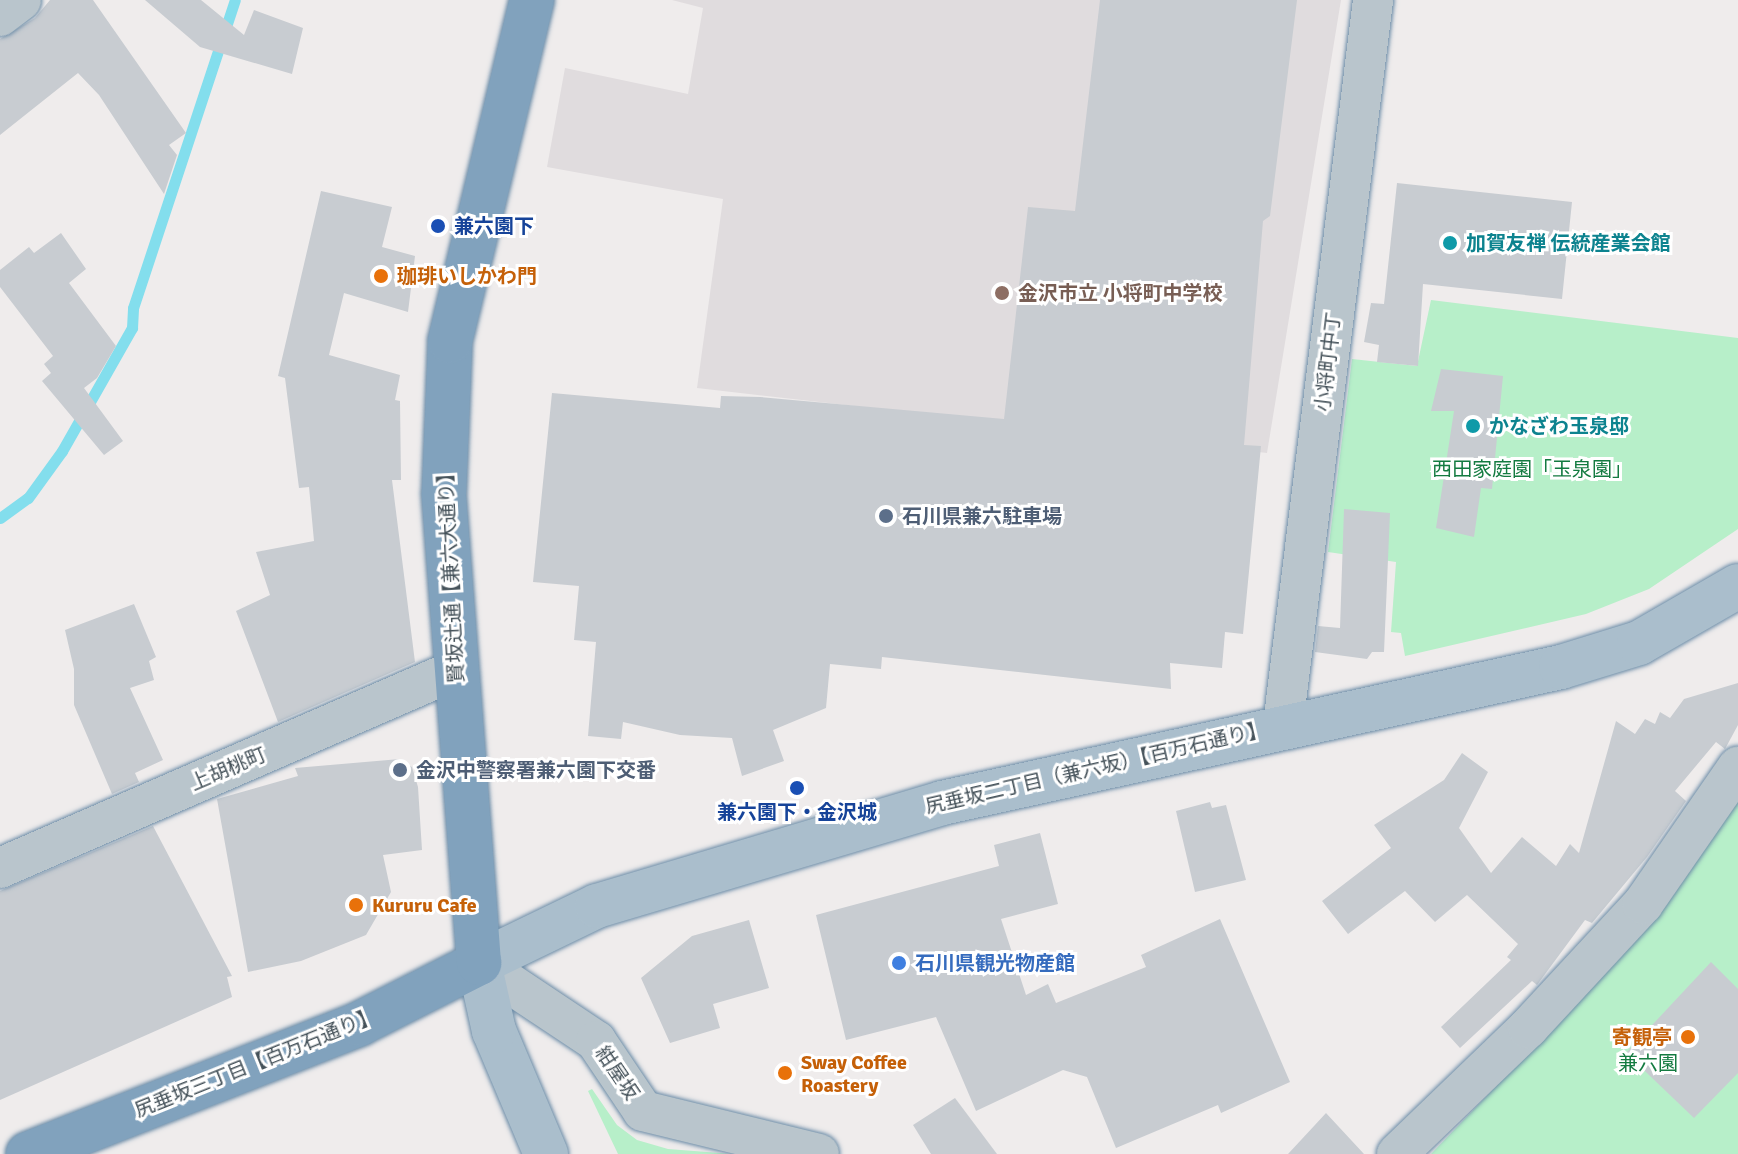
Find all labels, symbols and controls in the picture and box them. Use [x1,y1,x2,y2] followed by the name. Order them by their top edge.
[454,214,534,238] place label: 兼六園下
[429,217,447,235] marker: 兼六園下
[1466,231,1670,255] place label: 加賀友禅 伝統産業会館
[1441,234,1459,252] marker: 加賀友禅 伝統産業会館
[397,264,537,288] place label: 珈琲いしかわ門
[372,267,390,285] marker: 珈琲いしかわ門
[1018,281,1222,305] place label: 金沢市立 小将町中学校
[993,284,1011,302] marker: 金沢市立 小将町中学校
[1310,311,1346,413] street label: 小将町中丁
[1489,414,1629,438] place label: かなざわ玉泉邸
[1464,417,1482,435] marker: かなざわ玉泉邸
[1432,457,1632,481] park label: 西田家庭園「玉泉園」
[433,463,469,683] street label: 賢坂辻通【兼六大通り】
[902,504,1062,528] place label: 石川県兼六駐車場
[877,507,895,525] marker: 石川県兼六駐車場
[923,717,1269,819] street label: 尻垂坂二丁目（兼六坂）【百万石通り】
[186,742,270,796] street label: 上胡桃町
[416,758,656,782] place label: 金沢中警察署兼六園下交番
[391,761,409,779] marker: 金沢中警察署兼六園下交番
[788,779,806,797] marker: 兼六園下・金沢城
[717,800,877,824] place label: 兼六園下・金沢城
[372,893,477,917] place label: Kururu Cafe
[347,896,365,914] marker: Kururu Cafe
[915,951,1075,975] place label: 石川県観光物産館
[890,954,908,972] marker: 石川県観光物産館
[131,1003,381,1123] street label: 尻垂坂三丁目【百万石通り】
[1612,1025,1672,1049] place label: 寄観亭
[1679,1028,1697,1046] marker: 寄観亭
[590,1041,644,1105] street label: 紺屋坂
[801,1050,907,1097] place label: Sway Coffee Roastery
[1618,1051,1678,1075] park label: 兼六園
[776,1064,794,1082] marker: Sway Coffee Roastery

